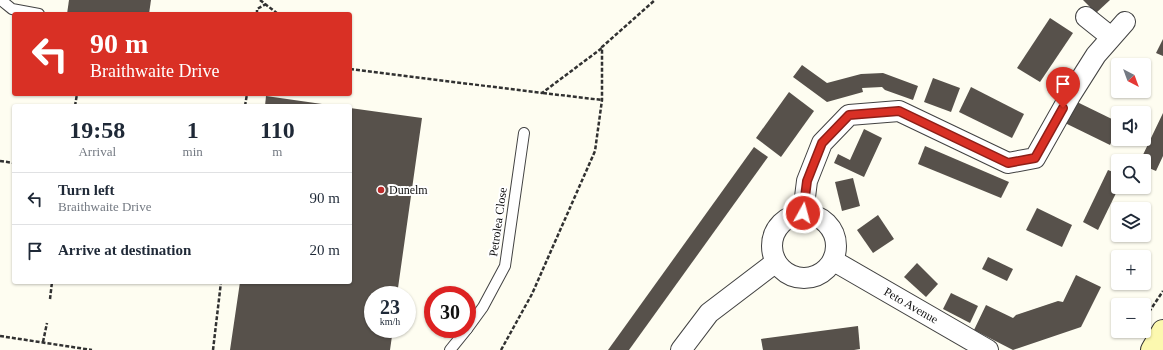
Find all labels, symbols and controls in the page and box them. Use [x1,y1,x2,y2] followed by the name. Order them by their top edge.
[24,28,76,80] icon: left
[90,28,148,59] text: 90 m
[1111,58,1151,98] north arrow
[1111,58,1151,338] map controls
[90,61,219,81] text: Braithwaite Drive
[1046,67,1080,108] pin
[1052,73,1074,95] icon: arrive
[1111,106,1151,146] button: sound
[69,117,125,143] text: 19:58
[187,117,199,143] text: 1
[260,117,295,143] text: 110
[78,144,116,159] text: Arrival
[183,144,203,159] text: min
[272,144,282,159] text: m
[1111,154,1151,194] button: search
[58,182,115,198] text: Turn left
[389,183,428,197] place label: Dunelm
[376,185,386,195] marker: Dunelm
[486,187,510,257] street label: Petrolea Close
[24,188,46,210] icon: left
[310,190,340,206] text: 90 m
[782,192,824,234] position arrow
[58,199,152,214] text: Braithwaite Drive
[1111,202,1151,242] button: layers
[24,240,46,262] icon: arrive
[58,242,191,258] text: Arrive at destination
[310,242,340,258] text: 20 m
[1111,250,1151,290] button: +
[882,284,941,327] street label: Peto Avenue
[424,286,476,338] speed limit sign: 30
[380,296,400,318] text: 23
[1111,298,1151,338] button: −
[380,316,400,327] text: km/h

